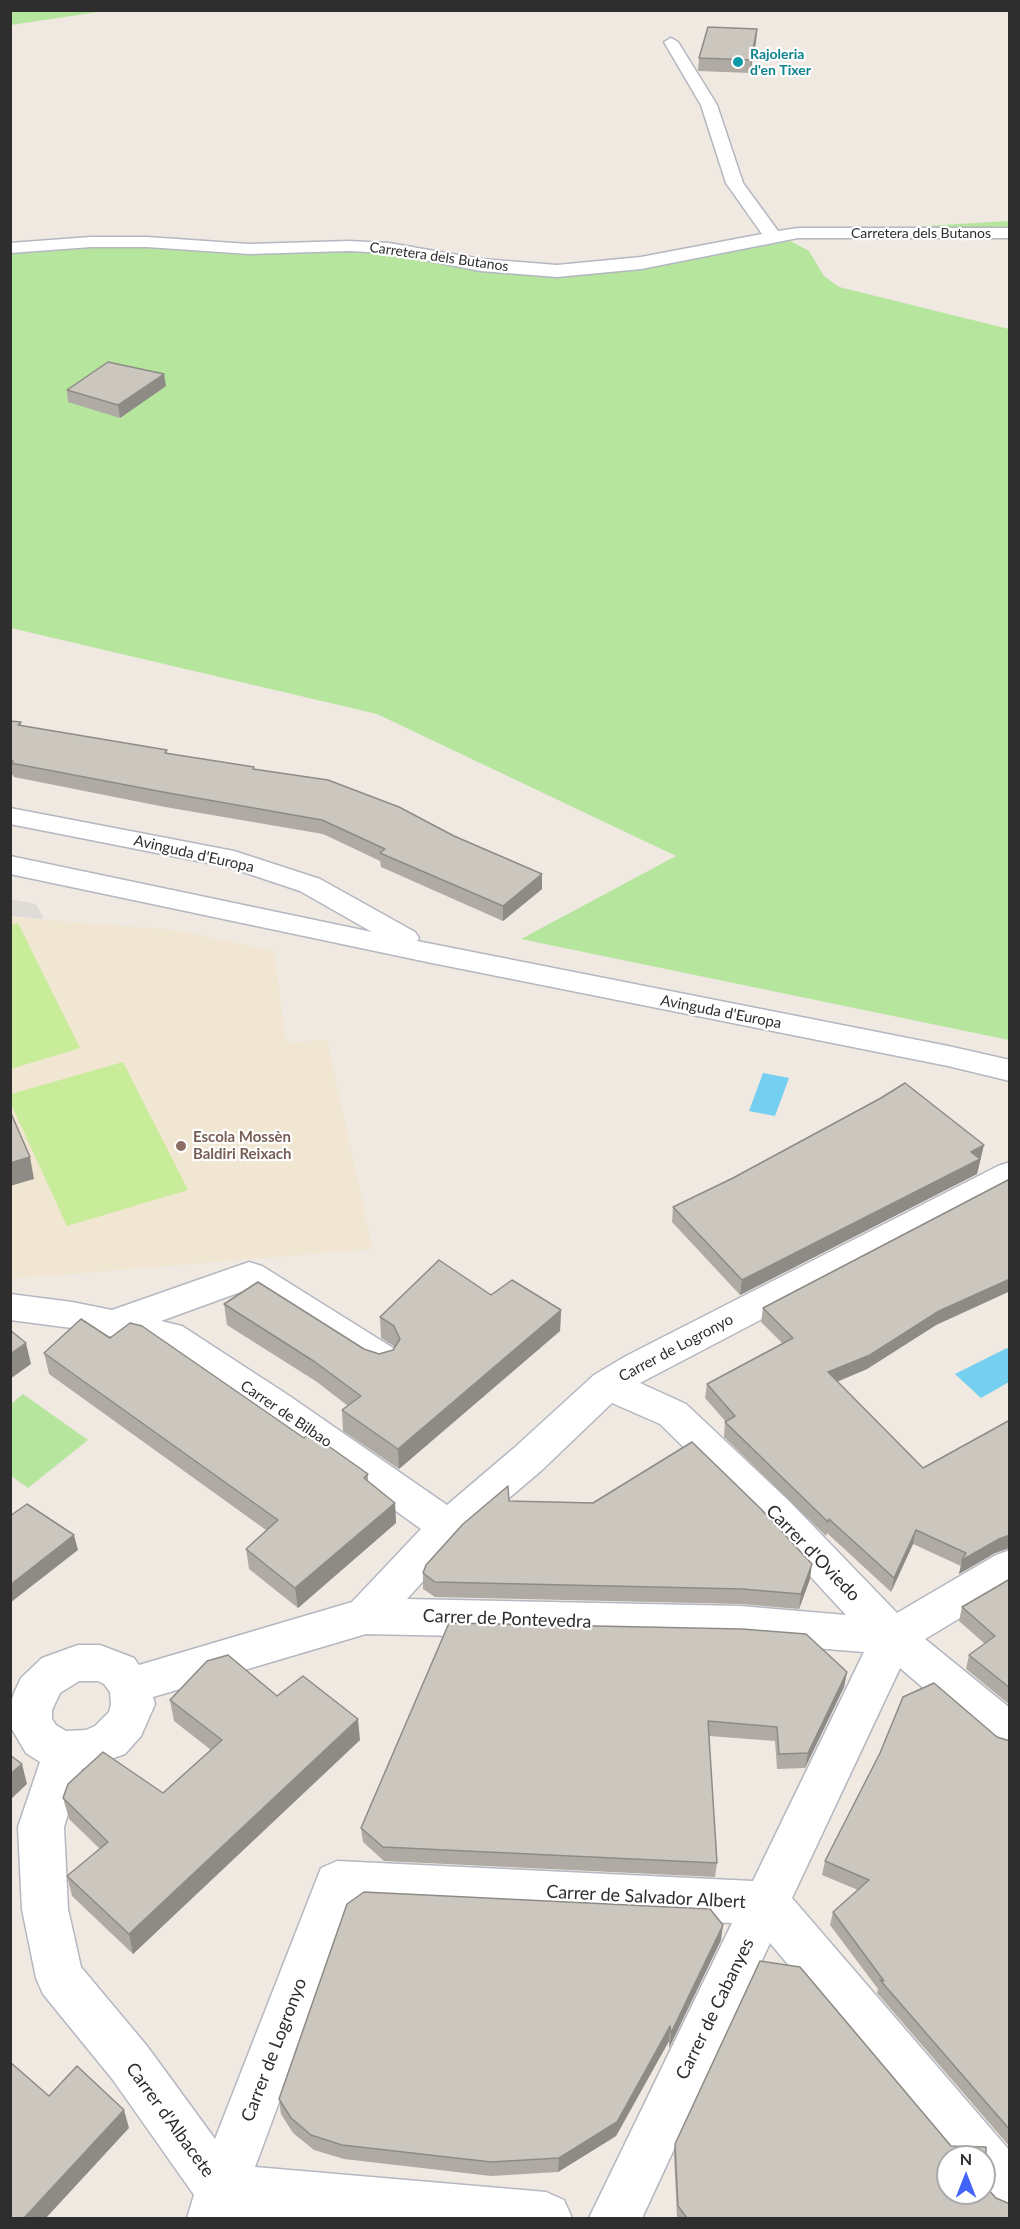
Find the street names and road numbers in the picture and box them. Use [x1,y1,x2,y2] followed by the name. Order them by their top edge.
[851,225,991,241] street label: Carretera dels Butanos
[368,239,510,275] street label: Carretera dels Butanos
[132,831,256,877] street label: Avinguda d'Europa
[659,991,783,1033] street label: Avinguda d'Europa
[616,1310,736,1386] street label: Carrer de Logronyo
[237,1377,335,1451] street label: Carrer de Bilbao
[762,1500,864,1606] street label: Carrer d'Oviedo
[422,1605,592,1633] street label: Carrer de Pontevedra
[546,1881,746,1913] street label: Carrer de Salvador Albert
[671,1935,759,2083] street label: Carrer de Cabanyes
[237,1975,311,2125] street label: Carrer de Logronyo
[121,2059,219,2181] street label: Carrer d'Albacete

